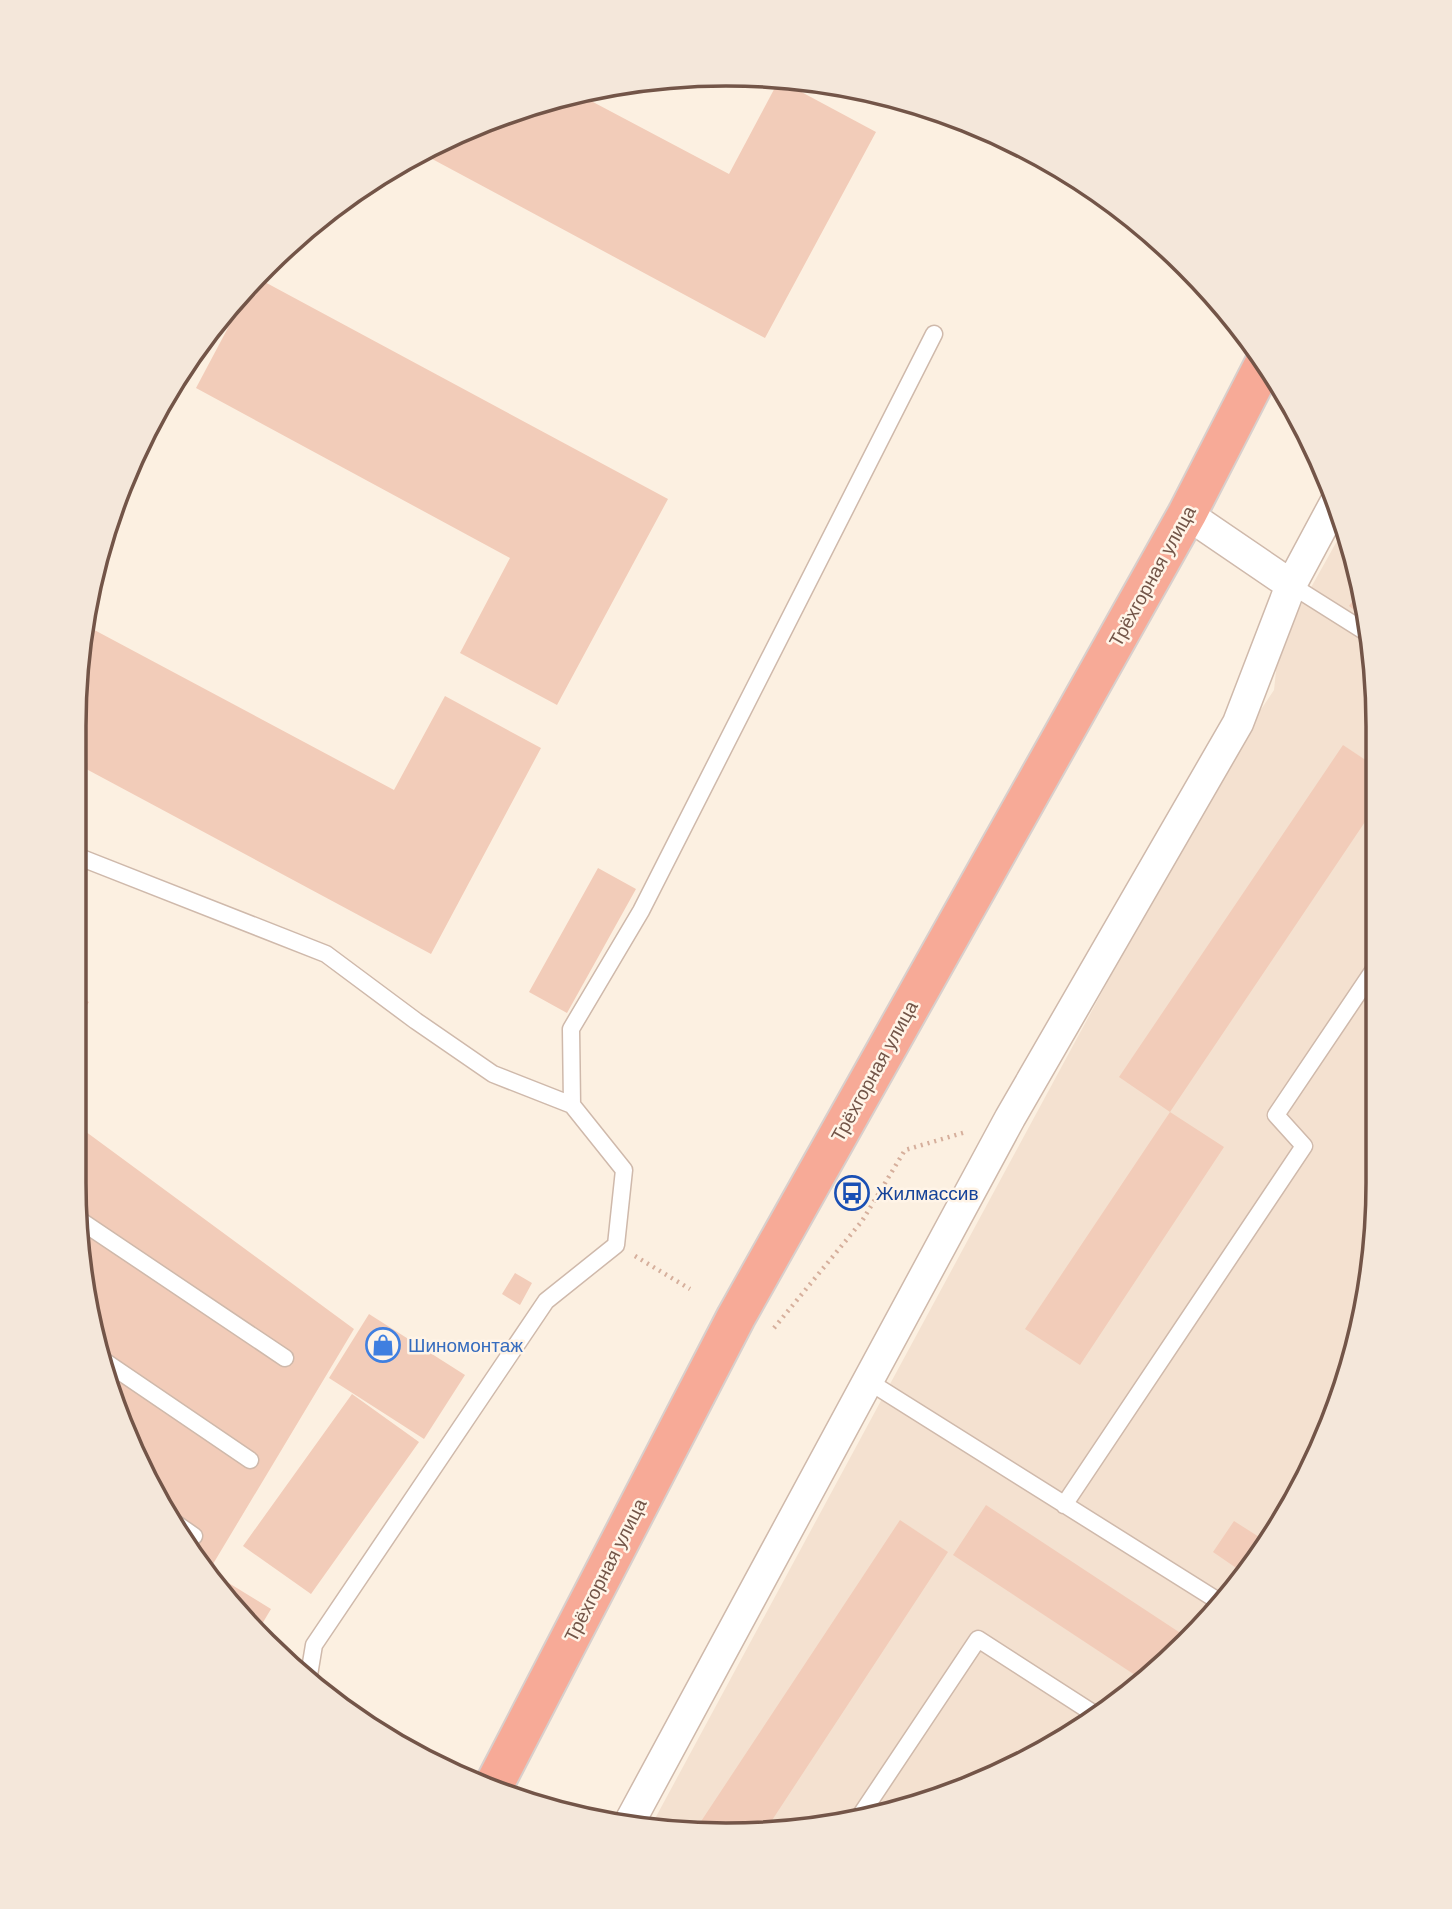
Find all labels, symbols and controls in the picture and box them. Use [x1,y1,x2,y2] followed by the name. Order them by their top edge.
[1105,502,1200,650] street label: Трёхгорная улица
[827,997,922,1145] street label: Трёхгорная улица
[833,1174,871,1212] bus stop icon: Жилмассив
[876,1183,979,1204] place label: Жилмассив
[364,1326,402,1364] shop icon: Шиномонтаж
[408,1335,523,1356] place label: Шиномонтаж
[560,1495,651,1645] street label: Трёхгорная улица

